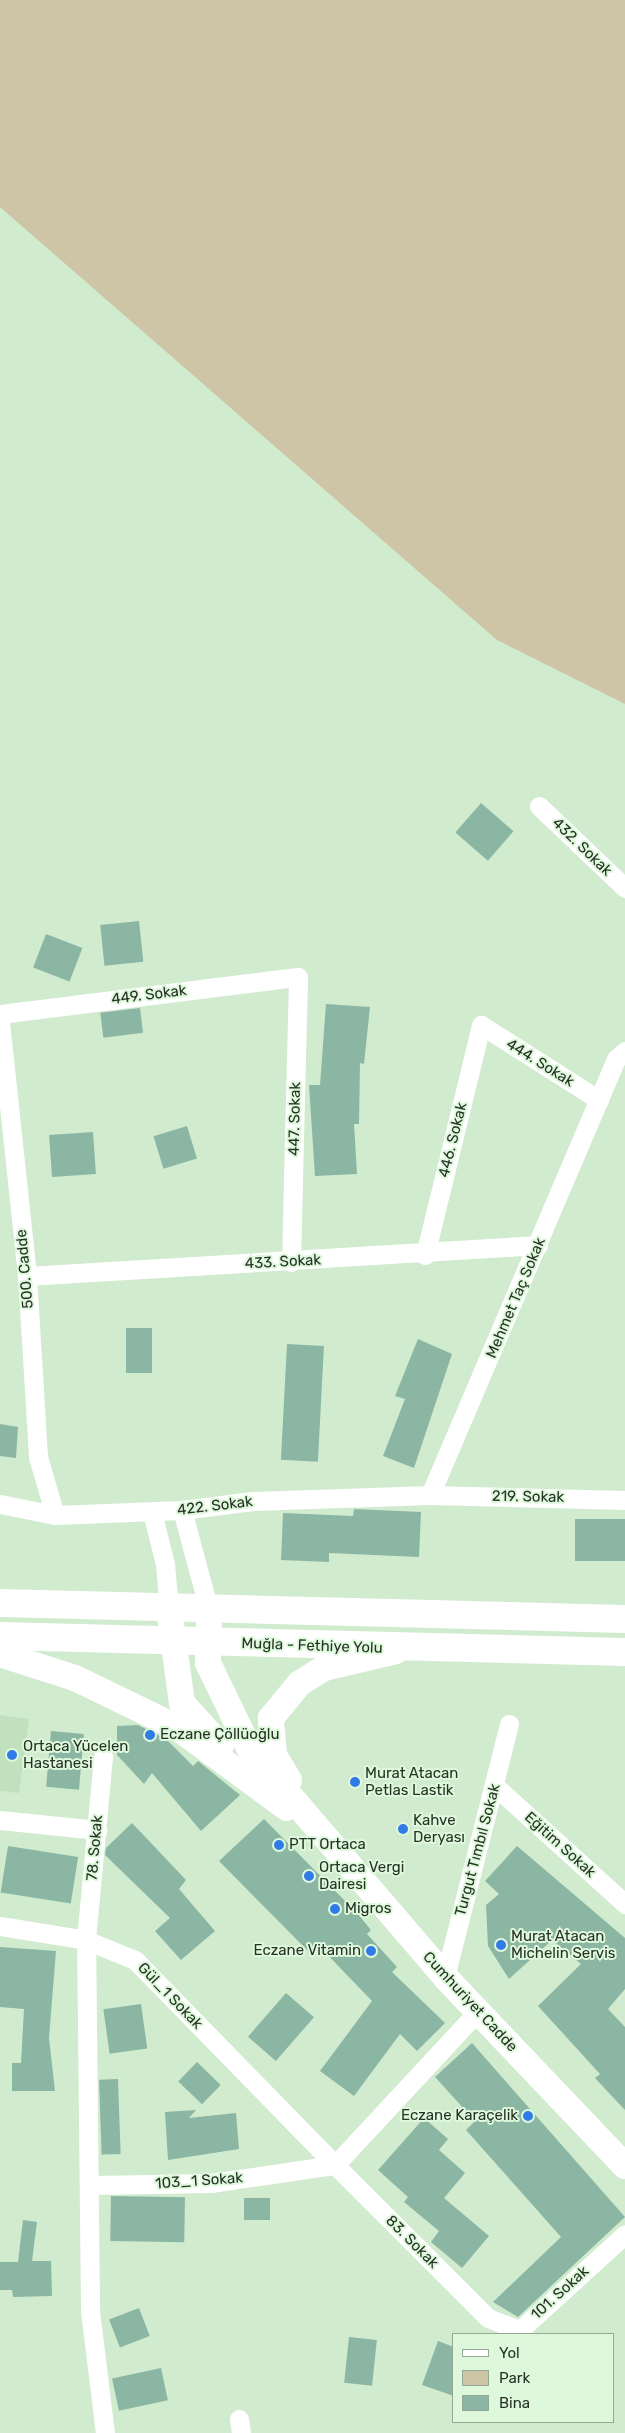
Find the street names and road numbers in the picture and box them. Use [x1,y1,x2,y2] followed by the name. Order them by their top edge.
[548,814,616,880] street label: 432. Sokak
[110,981,188,1009] street label: 449. Sokak
[503,1035,577,1091] street label: 444. Sokak
[285,1082,305,1156] street label: 447. Sokak
[435,1101,471,1179] street label: 446. Sokak
[13,1229,37,1309] street label: 500. Cadde
[482,1235,550,1361] street label: Mehmet Taç Sokak
[244,1251,322,1273] street label: 433. Sokak
[492,1487,564,1507] street label: 219. Sokak
[176,1492,254,1520] street label: 422. Sokak
[241,1635,383,1657] street label: Muğla - Fethiye Yolu
[452,1782,504,1918] street label: Turgut Tımbıl Sokak
[521,1808,599,1882] street label: Eğitim Sokak
[83,1814,107,1882] street label: 78. Sokak
[419,1948,521,2056] street label: Cumhuriyet Cadde
[134,1959,206,2033] street label: Gül_1 Sokak
[155,2169,243,2193] street label: 103_1 Sokak
[382,2212,442,2272] street label: 83. Sokak
[527,2262,593,2324] street label: 101. Sokak

